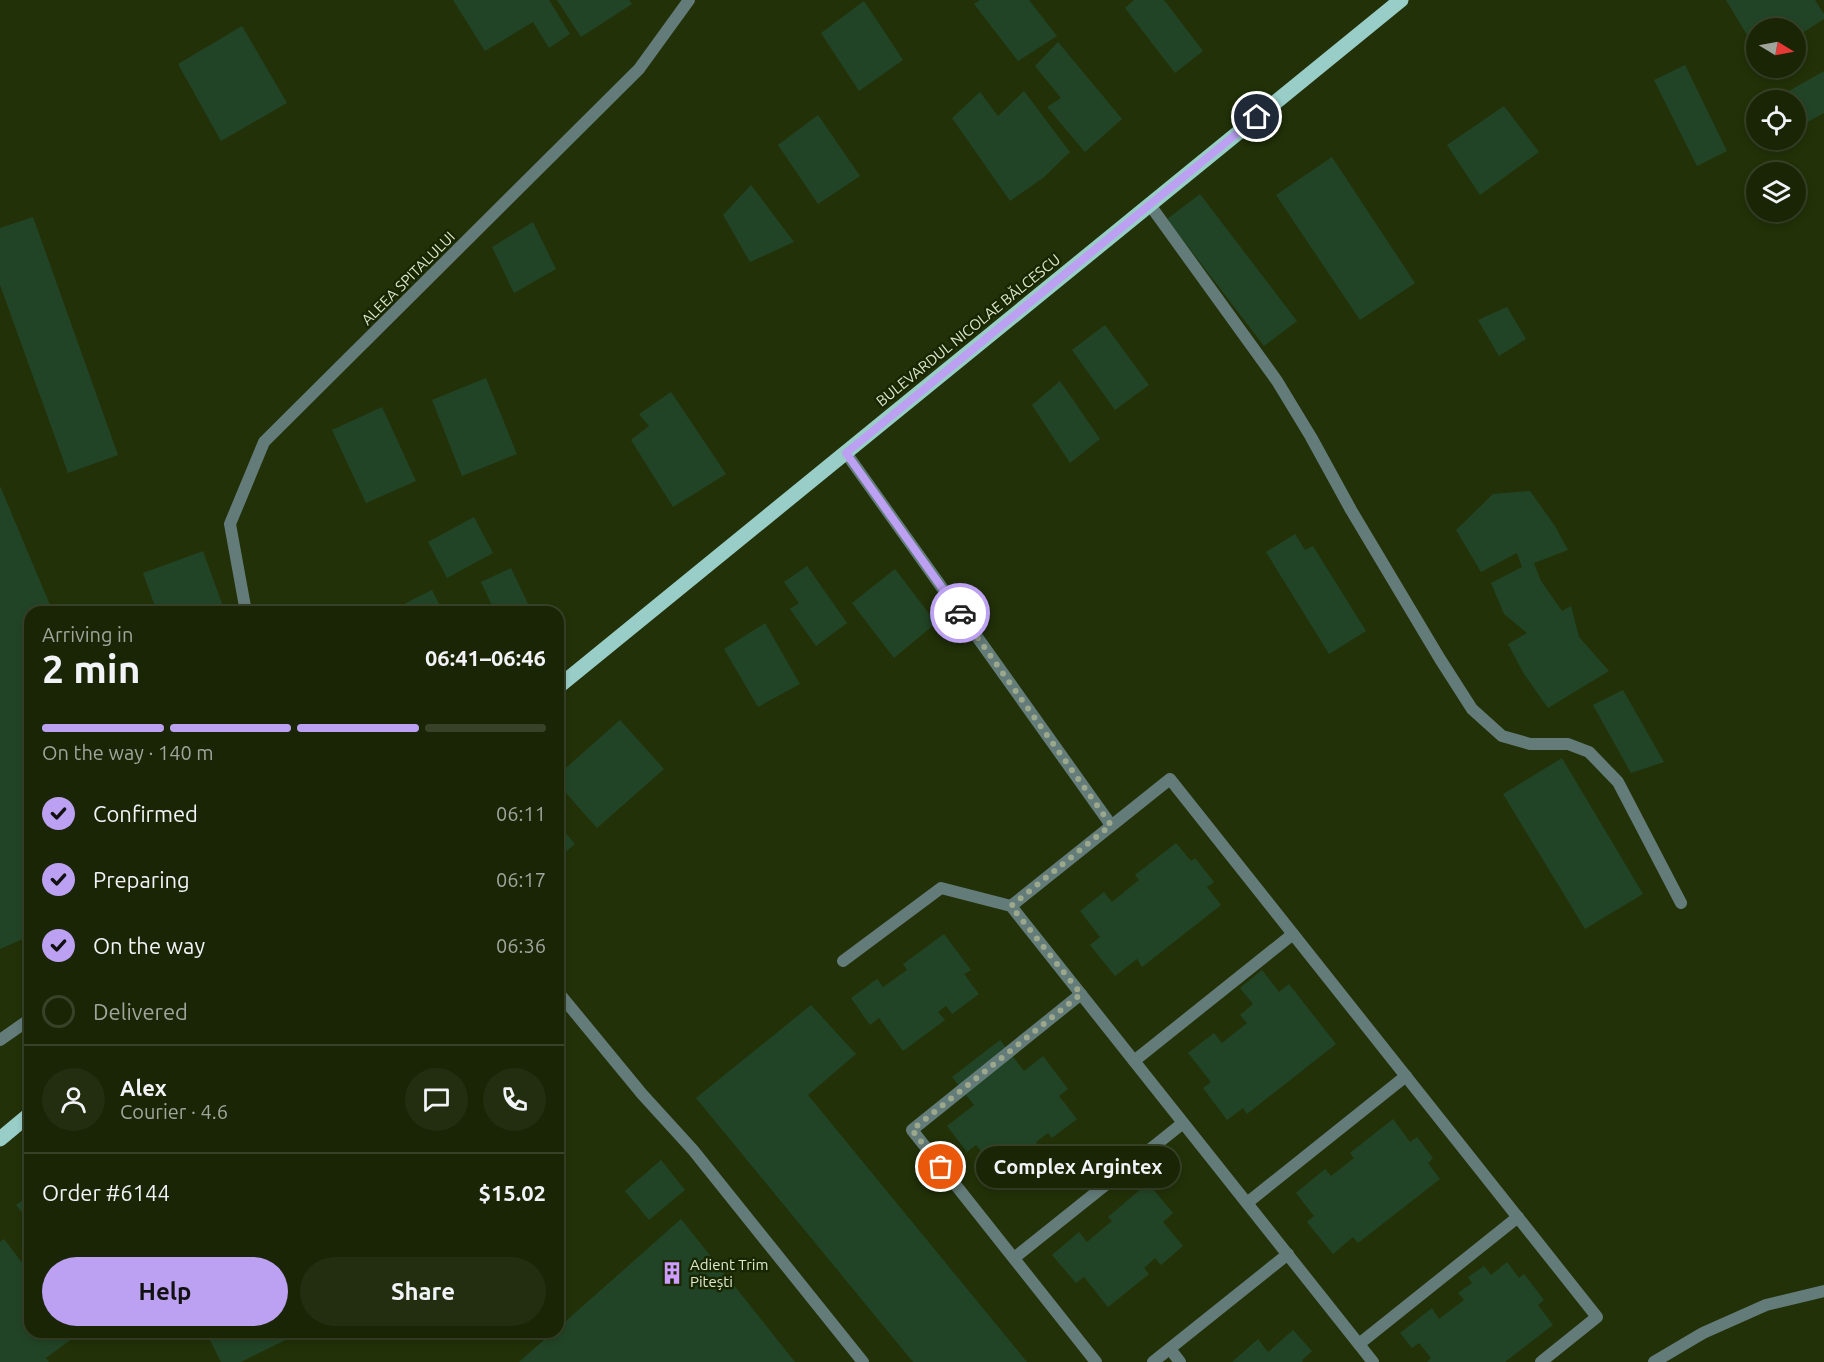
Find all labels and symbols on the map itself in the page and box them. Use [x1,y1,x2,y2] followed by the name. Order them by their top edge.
[1746,18,1806,78] north arrow
[1231,91,1282,142] pin
[358,228,458,328] street label: ALEEA SPITALULUI
[873,250,1063,410] street label: BULEVARDUL NICOLAE BĂLCESCU
[930,583,990,643] courier
[915,1141,966,1192] pin
[977,1146,1181,1188] callout: Complex Argintex
[690,1256,768,1290] place label: Adient Trim Pitești
[659,1260,685,1286] building icon: Adient Trim Pitești

